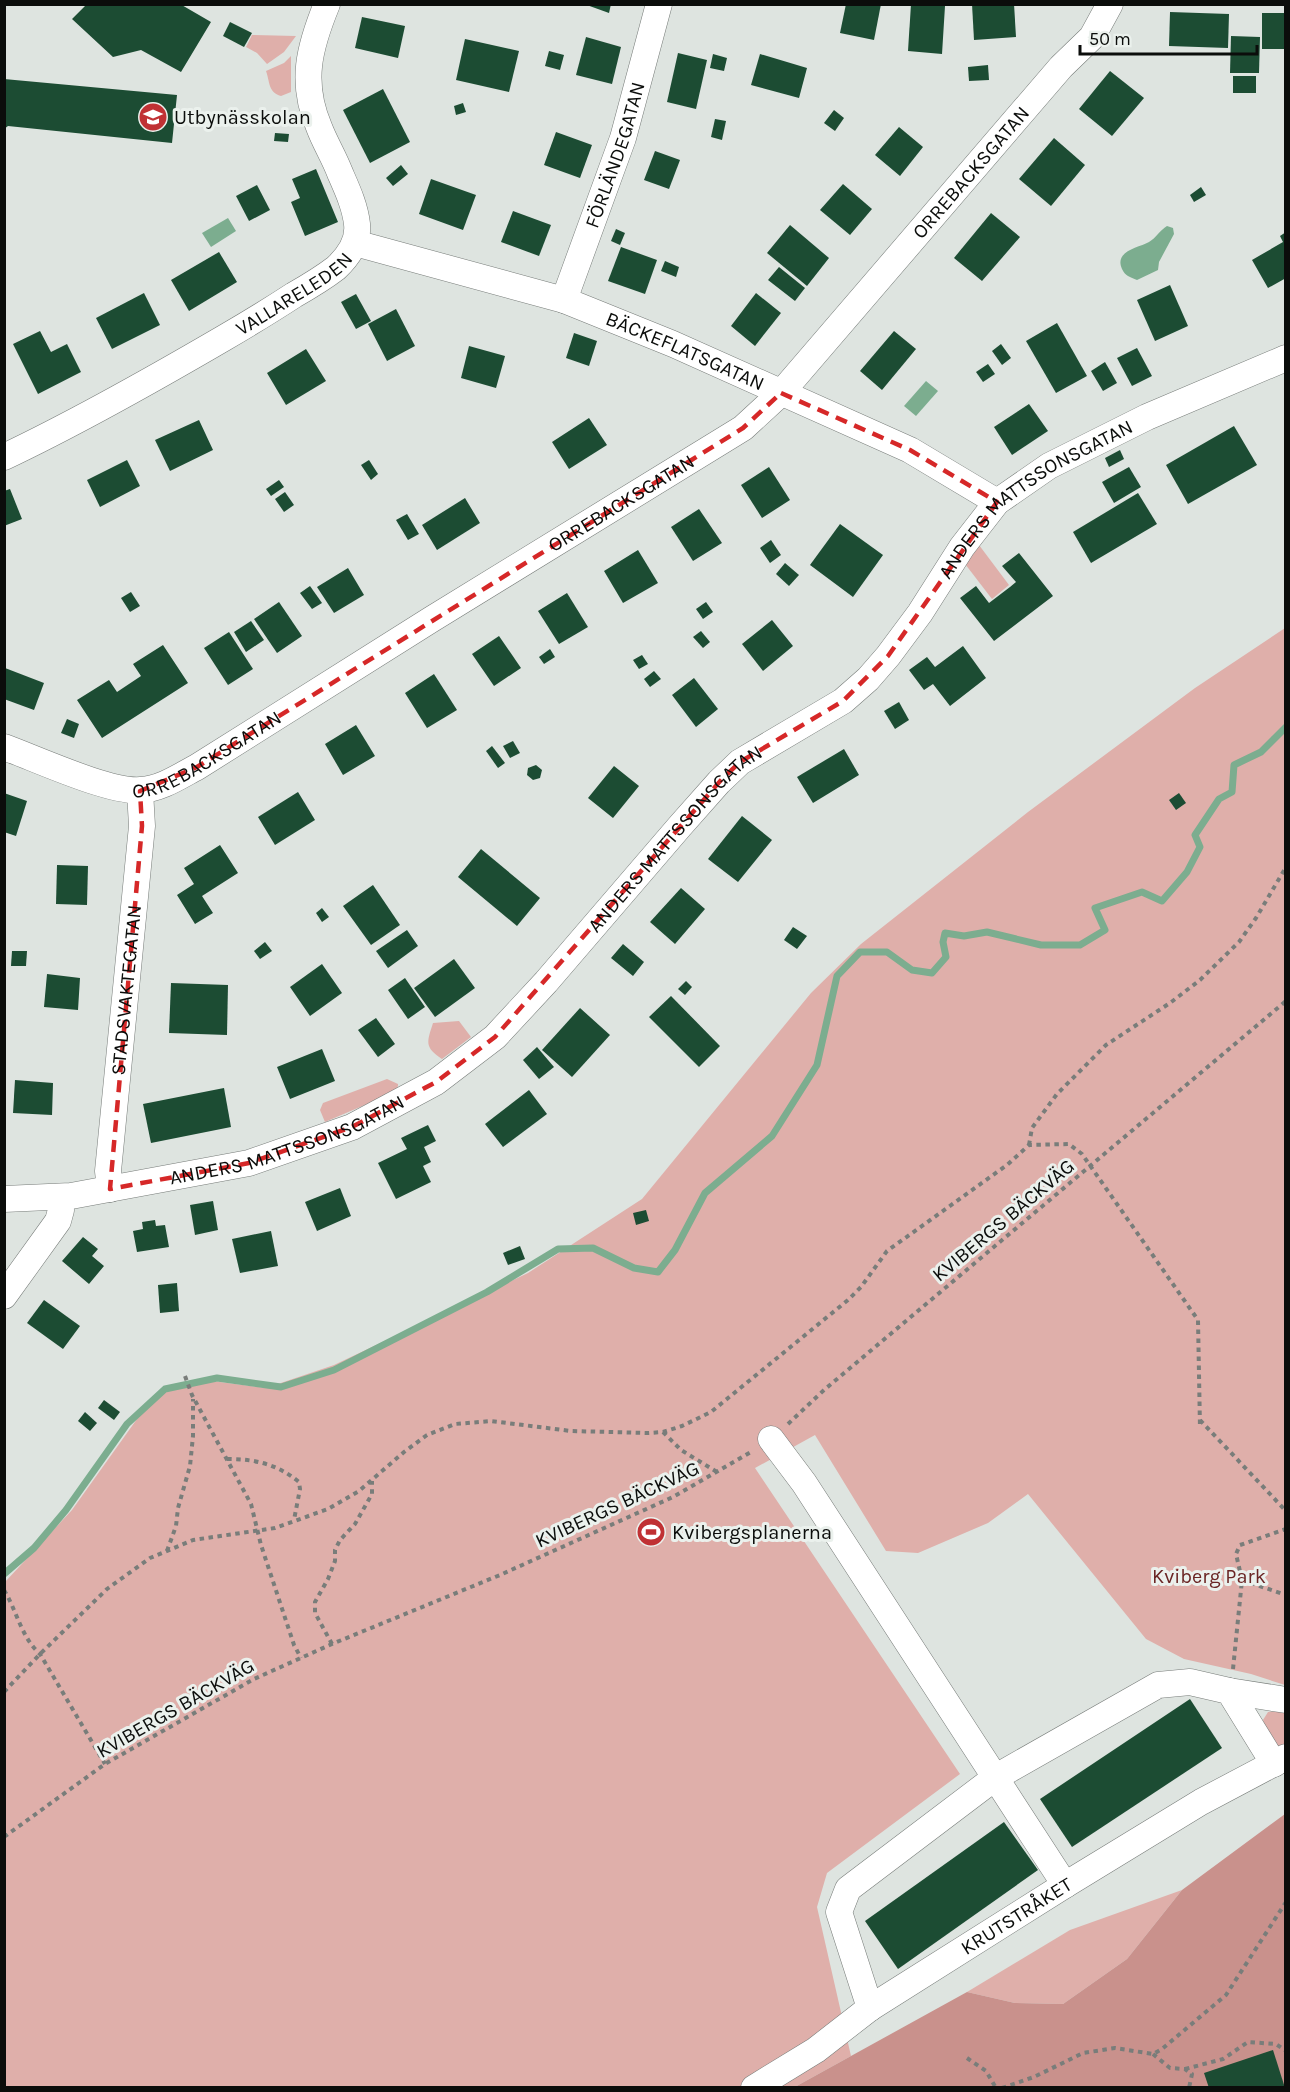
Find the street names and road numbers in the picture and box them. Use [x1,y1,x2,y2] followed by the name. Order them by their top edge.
[580,79,650,231] street label: FÖRLÄNDEGATAN
[908,102,1034,243] street label: ORREBACKSGATAN
[232,248,357,340] street label: VALLARELEDEN
[602,307,768,395] street label: BÄCKEFLATSGATAN
[934,415,1137,583] street label: ANDERS MATTSSONSGATAN
[544,450,699,557] street label: ORREBACKSGATAN
[132,706,286,802] street label: ORREBACKSGATAN
[583,741,766,937] street label: ANDERS MATTSSONSGATAN
[106,904,146,1077] street label: STADSVAKTEGATAN
[168,1090,408,1190] street label: ANDERS MATTSSONSGATAN
[928,1154,1079,1286] street label: KVIBERGS BÄCKVÄG
[532,1456,703,1552] street label: KVIBERGS BÄCKVÄG
[92,1654,258,1763] street label: KVIBERGS BÄCKVÄG
[957,1873,1076,1960] street label: KRUTSTRÅKET

